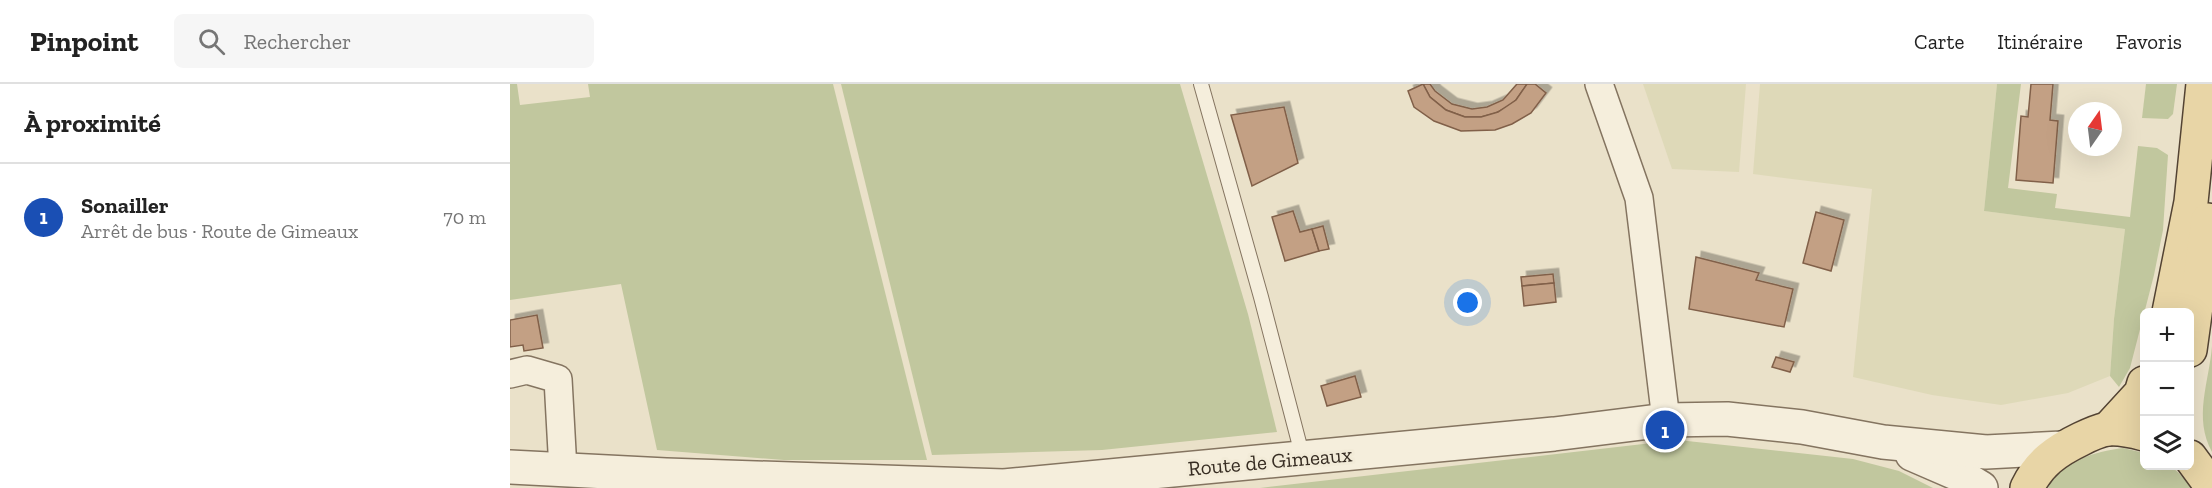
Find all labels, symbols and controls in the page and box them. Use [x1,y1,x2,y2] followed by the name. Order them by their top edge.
[174,14,594,68] search box
[30,25,138,58] text: Pinpoint
[195,25,228,58] icon: search
[243,28,351,55] text: Rechercher
[1914,29,1964,54] text: Carte
[1997,29,2083,54] text: Itinéraire
[2116,29,2182,54] text: Favoris
[2068,102,2122,156] north arrow
[24,107,161,139] text: À proximité
[81,192,168,219] text: Sonailler
[39,205,48,229] text: 1
[443,205,486,229] text: 70 m
[81,219,358,243] text: Arrêt de bus · Route de Gimeaux
[1453,288,1482,317] your location
[2140,308,2194,470] map controls
[2140,308,2194,362] button: +
[2140,362,2194,416] button: −
[1646,408,1684,452] pin: 1
[2140,416,2194,470] button: layers
[1187,441,1353,481] street label: Route de Gimeaux

